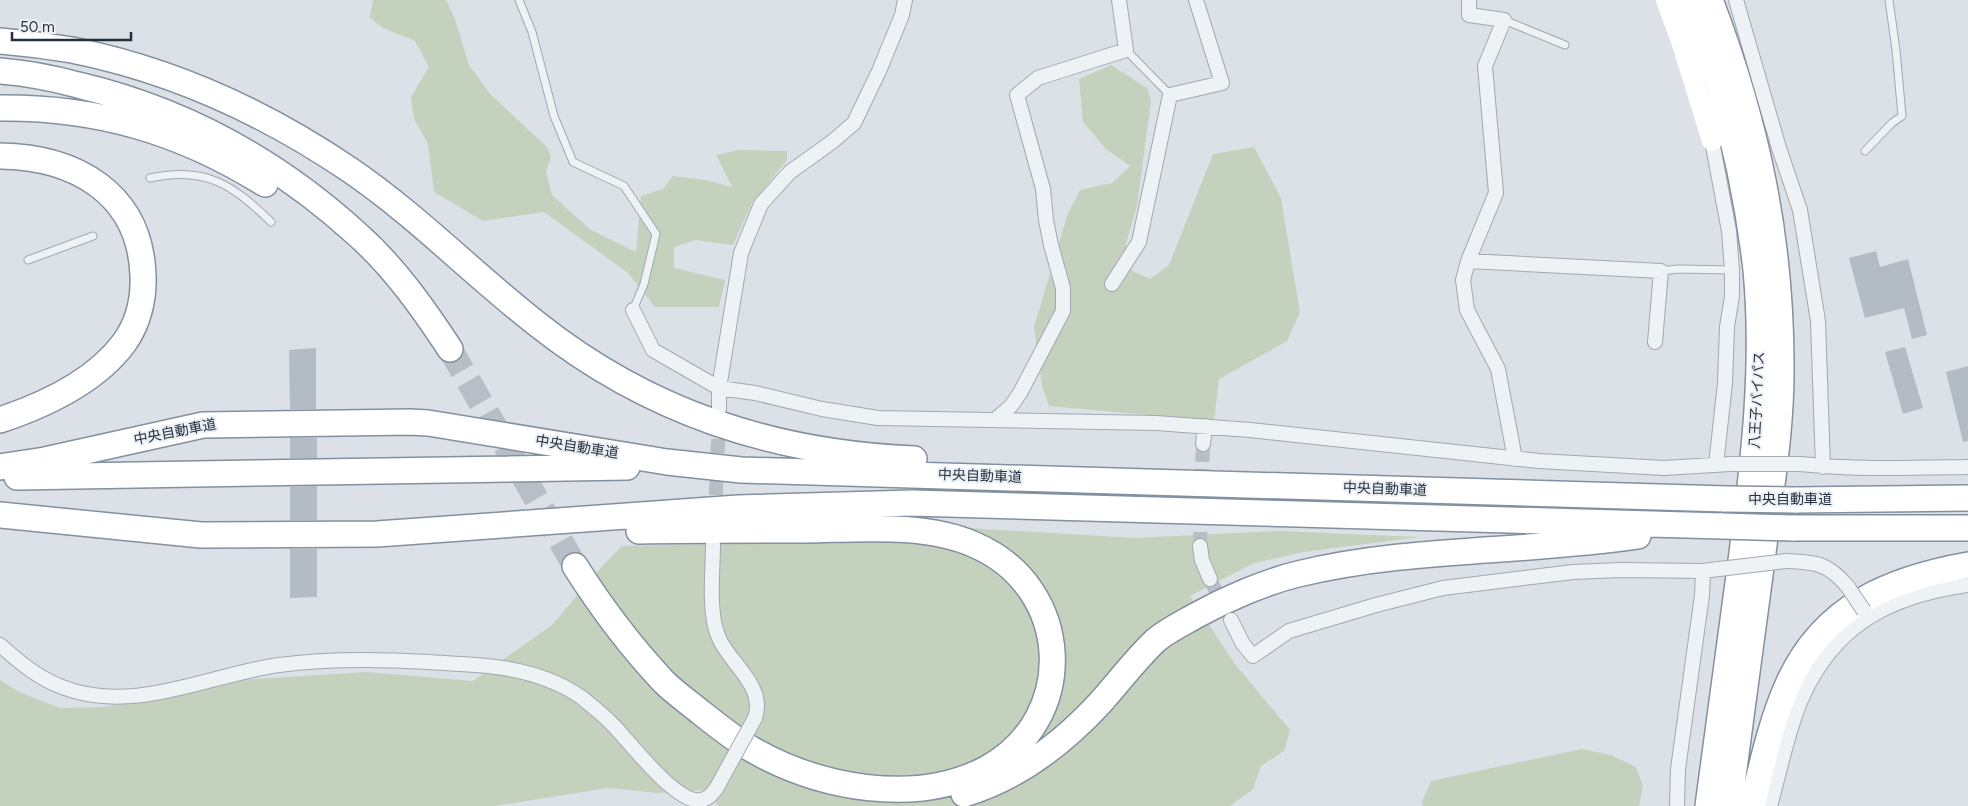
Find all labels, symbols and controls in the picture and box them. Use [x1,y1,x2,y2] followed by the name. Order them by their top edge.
[12,10,131,42] scale bar
[20,18,55,36] text: 50 m
[1746,351,1768,449] street label: 八王子バイパス
[132,416,218,448] street label: 中央自動車道
[534,432,620,462] street label: 中央自動車道
[938,466,1022,486] street label: 中央自動車道
[1343,479,1427,499] street label: 中央自動車道
[1748,491,1832,508] street label: 中央自動車道

